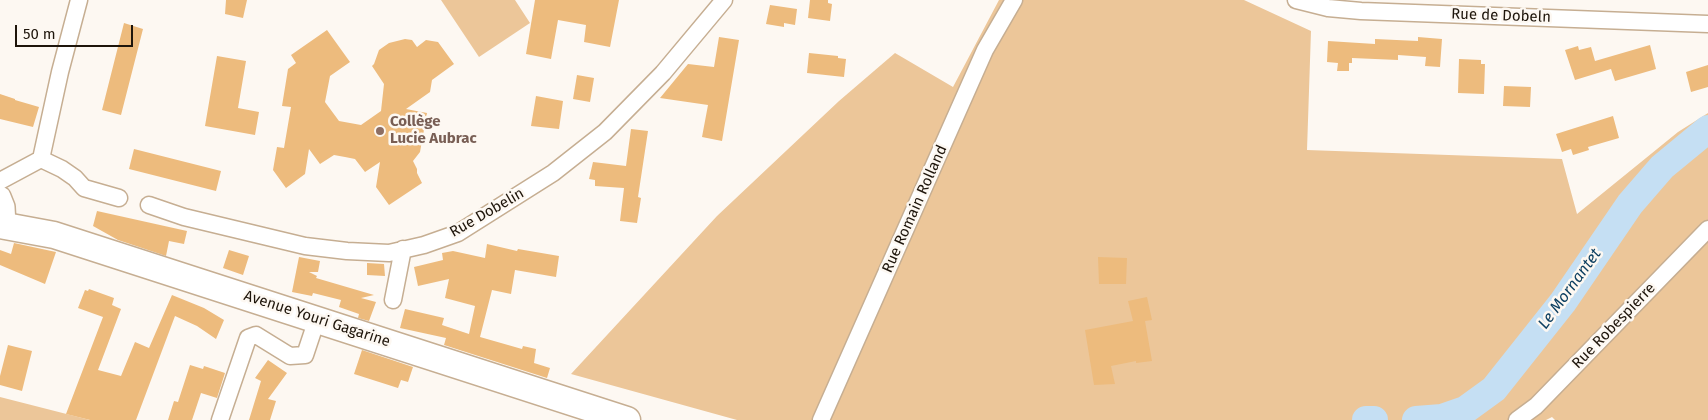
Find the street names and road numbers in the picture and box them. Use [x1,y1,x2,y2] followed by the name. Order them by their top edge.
[1451,5,1551,27] street label: Rue de Dobeln
[879,142,951,276] street label: Rue Romain Rolland
[447,184,527,242] street label: Rue Dobelin
[1569,279,1659,373] street label: Rue Robespierre
[242,287,392,351] street label: Avenue Youri Gagarine

